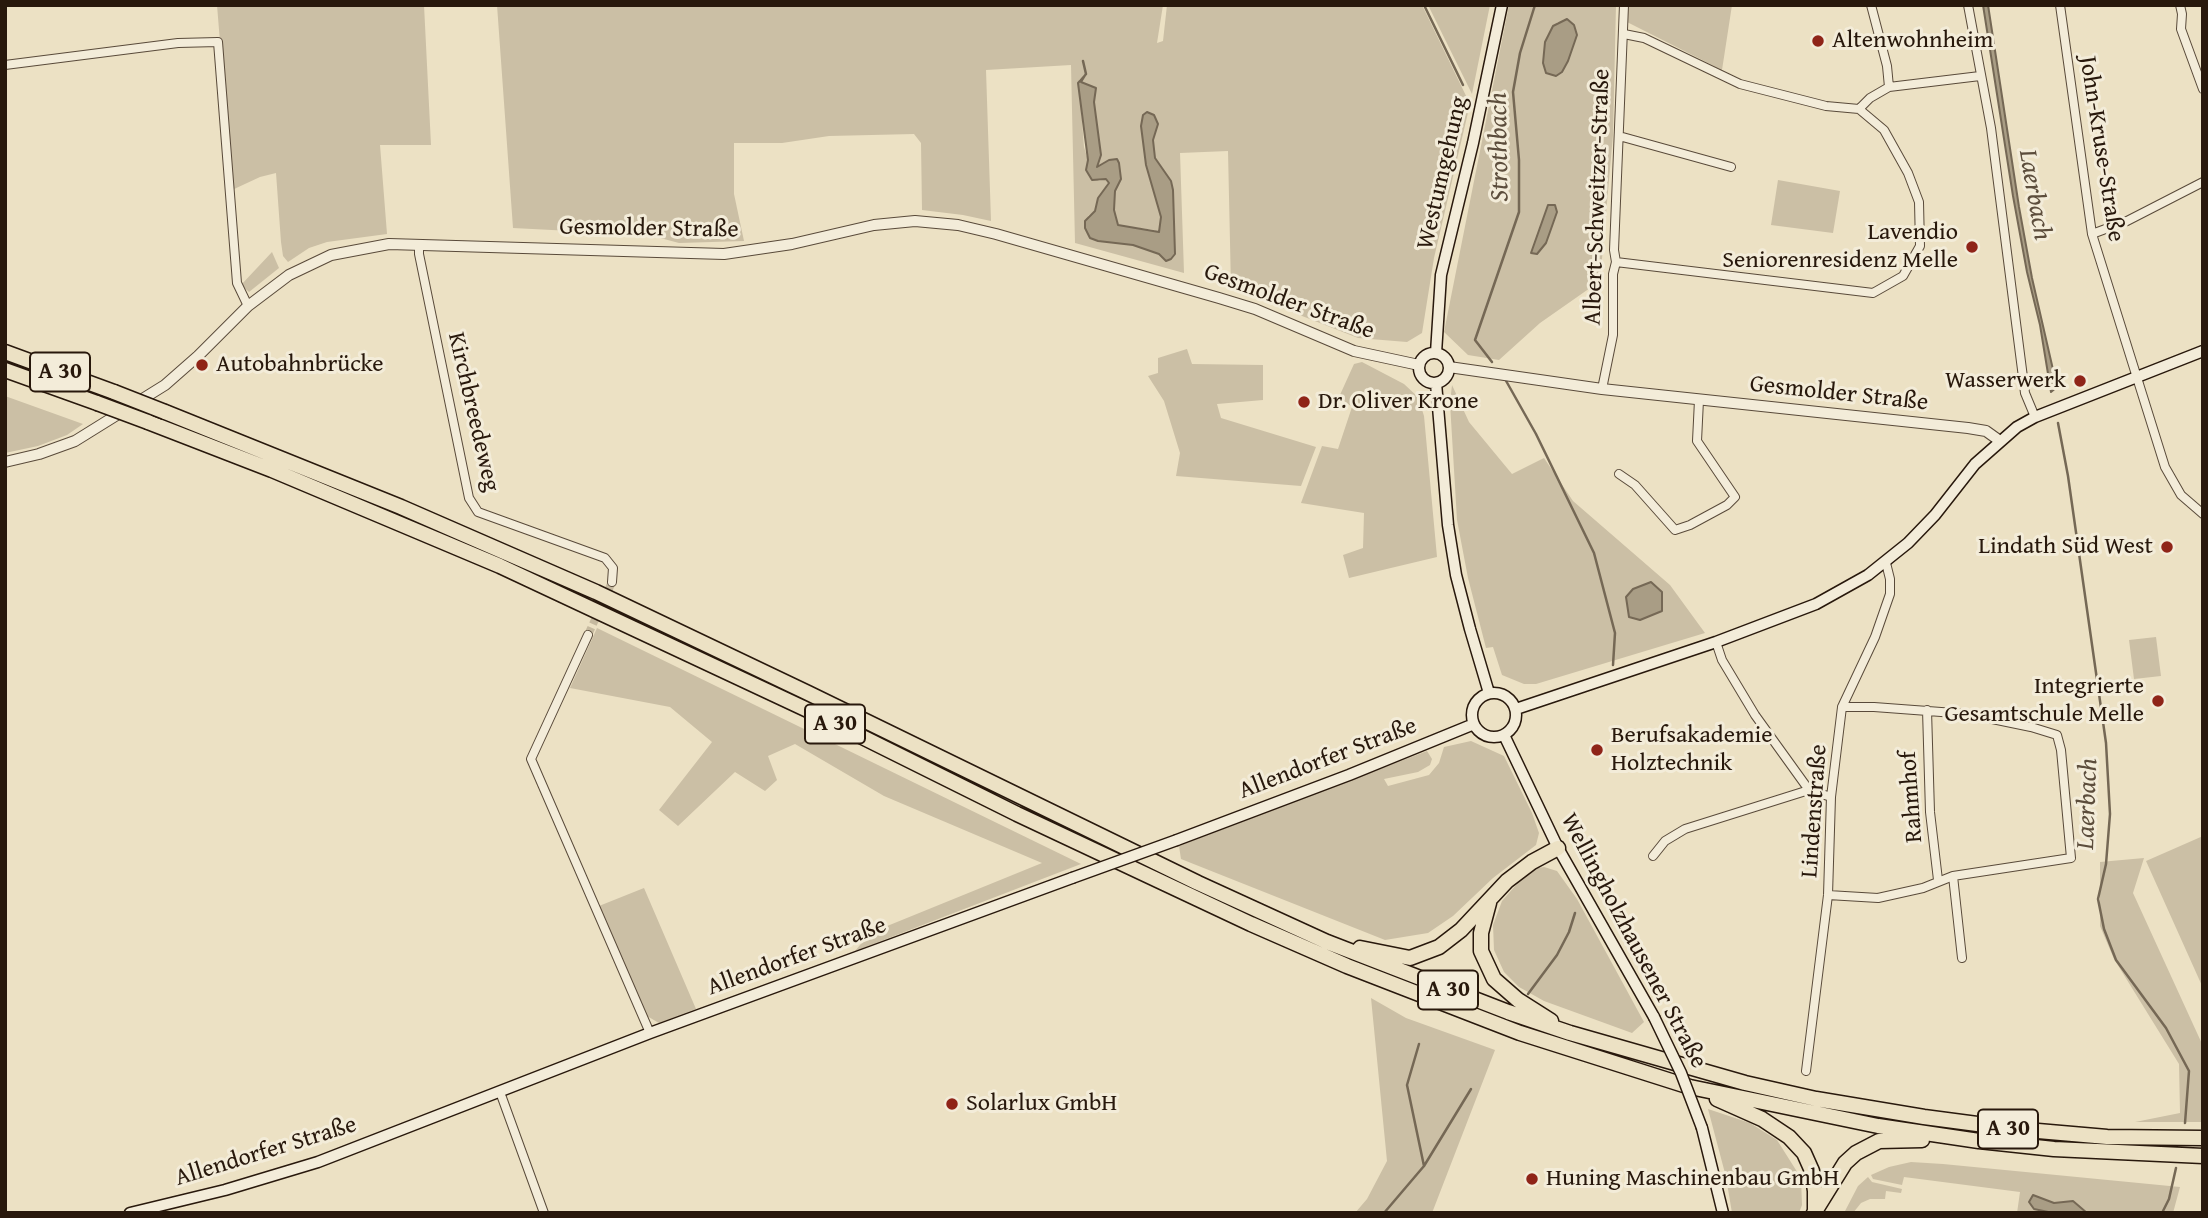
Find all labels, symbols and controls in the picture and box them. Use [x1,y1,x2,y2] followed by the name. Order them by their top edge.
[1832,27,1993,55] place label: Altenwohnheim
[1810,33,1826,49] marker: Altenwohnheim
[2072,54,2130,244] street label: John-Kruse-Straße
[1579,68,1617,326] street label: Albert-Schweitzer-Straße
[1483,92,1517,202] water label: Strothbach
[1411,94,1475,252] street label: Westumgehung
[2011,147,2057,243] water label: Laerbach
[559,213,739,245] street label: Gesmolder Straße
[1722,219,1958,275] place label: Lavendio Seniorenresidenz Melle
[1964,239,1980,255] marker: Lavendio Seniorenresidenz Melle
[1200,258,1378,346] street label: Gesmolder Straße
[441,330,505,494] street label: Kirchbreedeweg
[216,351,384,379] place label: Autobahnbrücke
[30,352,90,392] road number: A 30
[194,357,210,373] marker: Autobahnbrücke
[1945,367,2066,395] place label: Wasserwerk
[1748,370,1930,418] street label: Gesmolder Straße
[2072,373,2088,389] marker: Wasserwerk
[1318,388,1478,416] place label: Dr. Oliver Krone
[1296,394,1312,410] marker: Dr. Oliver Krone
[1978,533,2153,561] place label: Lindath Süd West
[2159,539,2175,555] marker: Lindath Süd West
[1944,673,2144,729] place label: Integrierte Gesamtschule Melle
[2150,693,2166,709] marker: Integrierte Gesamtschule Melle
[805,704,865,744] road number: A 30
[1235,712,1421,806] street label: Allendorfer Straße
[1611,722,1773,778] place label: Berufsakademie Holztechnik
[1589,742,1605,758] marker: Berufsakademie Holztechnik
[1796,743,1834,879] street label: Lindenstraße
[1894,750,1930,844] street label: Rahmhof
[2071,758,2105,850] water label: Laerbach
[1554,809,1712,1073] street label: Wellingholzhausener Straße
[704,911,890,1003] street label: Allendorfer Straße
[1418,970,1478,1009] road number: A 30
[966,1090,1117,1118] place label: Solarlux GmbH
[944,1096,960,1112] marker: Solarlux GmbH
[1978,1110,2038,1148] road number: A 30
[172,1111,360,1193] street label: Allendorfer Straße
[1546,1165,1839,1193] place label: Huning Maschinenbau GmbH
[1524,1171,1540,1187] marker: Huning Maschinenbau GmbH

